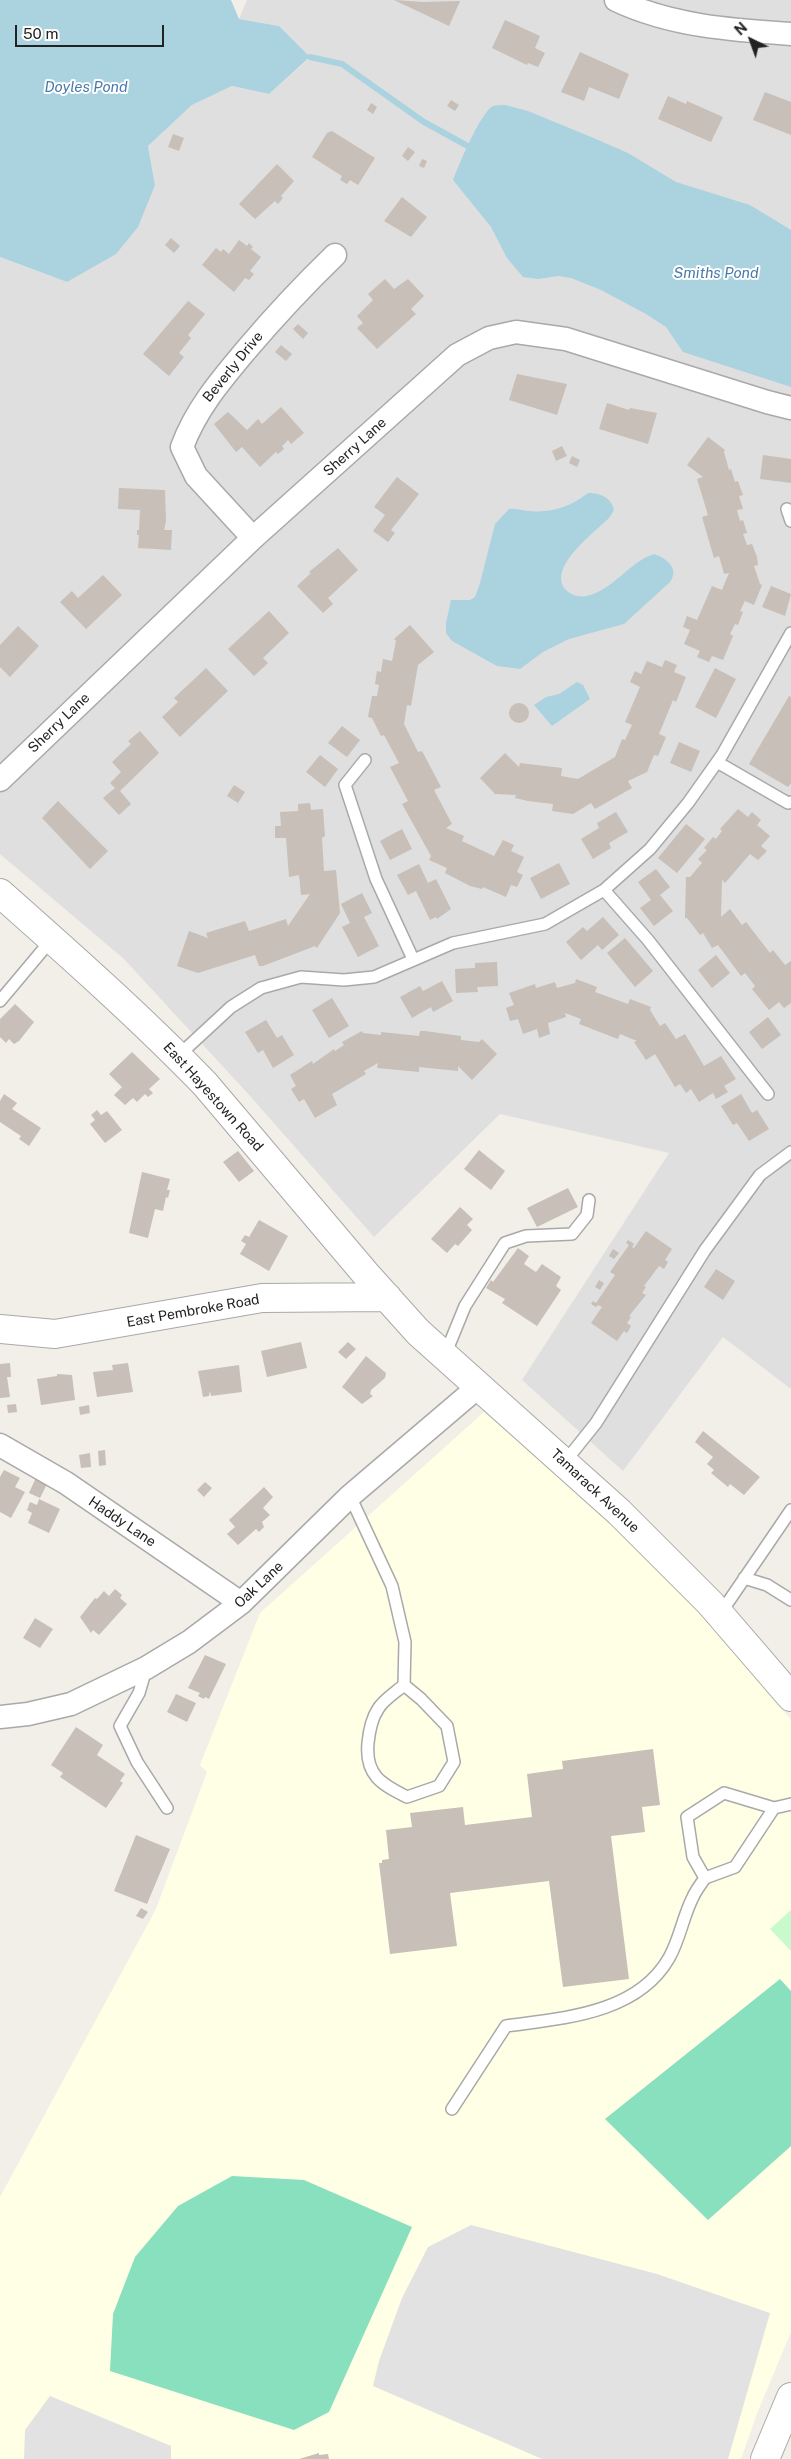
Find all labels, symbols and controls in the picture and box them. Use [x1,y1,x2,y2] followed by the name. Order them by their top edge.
[18,15,166,47] scale bar
[726,15,776,65] north arrow
[732,19,750,38] text: N
[23,25,58,42] text: 50 m
[44,78,128,96] water label: Doyles Pond
[673,264,759,282] water label: Smiths Pond
[199,328,267,406] street label: Beverly Drive
[320,414,390,480] street label: Sherry Lane
[25,690,93,756] street label: Sherry Lane
[160,1039,266,1155] street label: East Hayestown Road
[125,1291,261,1331] street label: East Pembroke Road
[547,1446,643,1536] street label: Tamarack Avenue
[85,1493,159,1551] street label: Haddy Lane
[231,1558,287,1612] street label: Oak Lane

